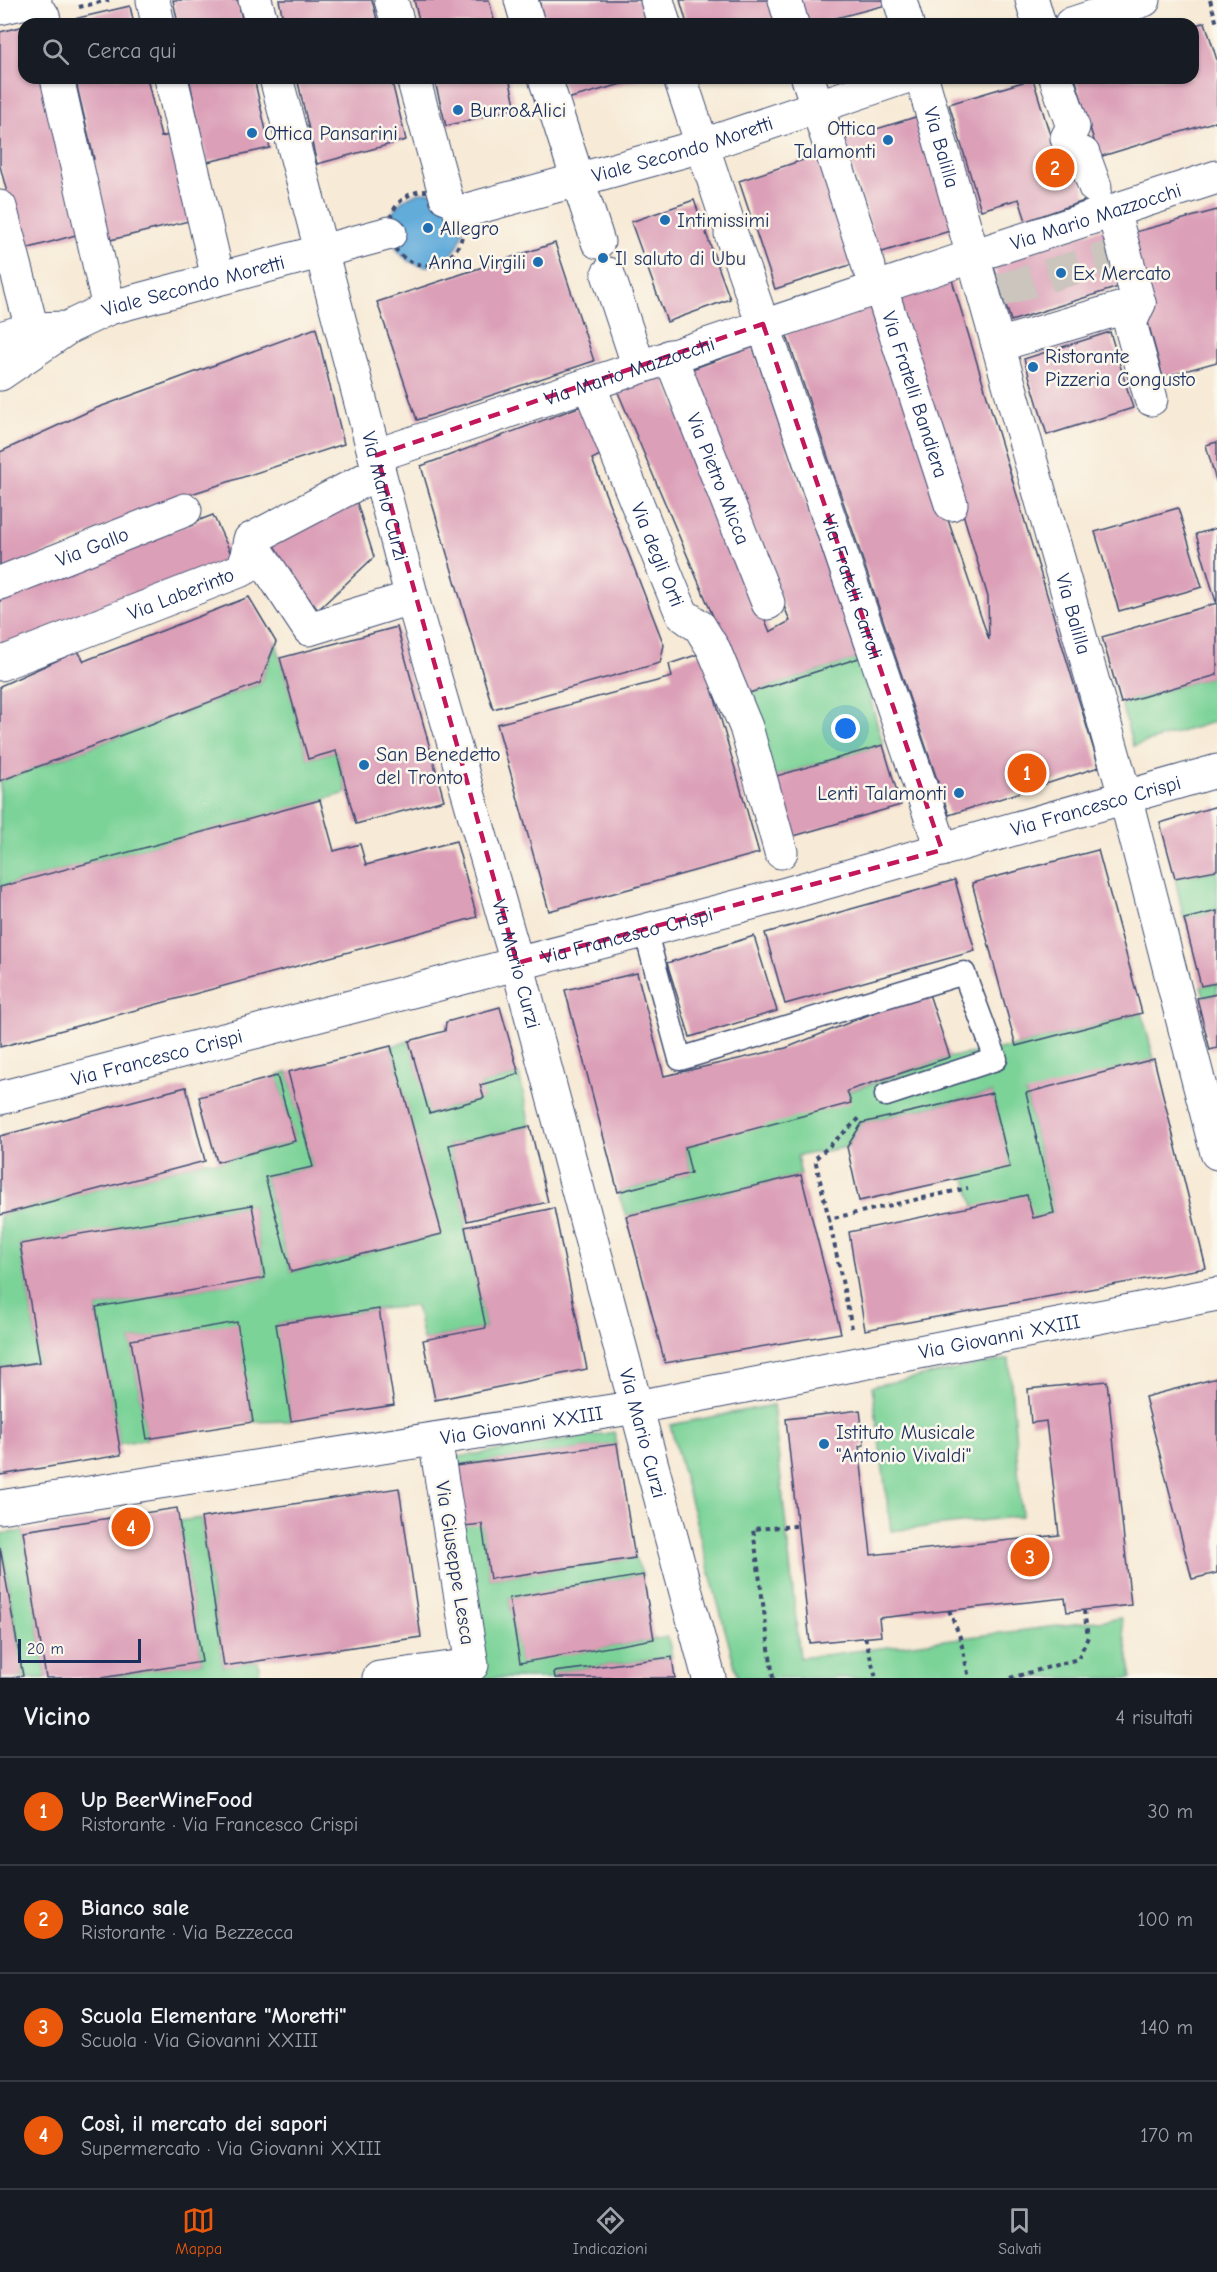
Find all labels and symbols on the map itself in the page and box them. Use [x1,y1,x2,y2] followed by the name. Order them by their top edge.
[470,99,566,122] place label: Burro&Alici
[451,103,465,117] marker: Burro&Alici
[919,104,964,190] street label: Via Balilla
[589,111,776,187] street label: Viale Secondo Moretti
[794,117,876,163] place label: Ottica Talamonti
[264,122,398,145] place label: Ottica Pansarini
[245,126,259,140] marker: Ottica Pansarini
[881,133,895,147] marker: Ottica Talamonti
[1036,146,1074,190] pin: 2
[1007,178,1184,255] street label: Via Mario Mazzocchi
[677,209,770,232] place label: Intimissimi
[658,213,672,227] marker: Intimissimi
[440,217,499,240] place label: Allegro
[421,221,435,235] marker: Allegro
[615,247,746,270] place label: Il saluto di Ubu
[98,250,287,321] street label: Viale Secondo Moretti
[429,251,526,274] place label: Anna Virgili
[596,251,610,265] marker: Il saluto di Ubu
[531,255,545,269] marker: Anna Virgili
[1073,262,1171,285] place label: Ex Mercato
[1054,266,1068,280] marker: Ex Mercato
[877,308,953,481] street label: Via Fratelli Bandiera
[541,332,718,410] street label: Via Mario Mazzocchi
[1045,345,1196,391] place label: Ristorante Pizzeria Congusto
[1026,360,1040,374] marker: Ristorante Pizzeria Congusto
[682,410,755,548] street label: Via Pietro Micca
[357,429,413,563] street label: Via Mario Curzi
[626,499,689,610] street label: Via degli Orti
[817,512,888,662] street label: Via Fratelli Cairoli
[52,522,132,571] street label: Via Gallo
[124,563,237,625] street label: Via Laberinto
[1051,571,1096,657] street label: Via Balilla
[831,714,860,743] your location
[376,743,501,789] place label: San Benedetto del Tronto
[1008,750,1046,796] pin: 1
[357,758,371,772] marker: San Benedetto del Tronto
[1008,770,1183,841] street label: Via Francesco Crispi
[817,782,947,805] place label: Lenti Talamonti
[952,786,966,800] marker: Lenti Talamonti
[488,897,546,1031] street label: Via Mario Curzi
[539,902,715,968] street label: Via Francesco Crispi
[69,1024,245,1091] street label: Via Francesco Crispi
[917,1309,1082,1363] street label: Via Giovanni XXIII
[615,1366,672,1500] street label: Via Mario Curzi
[439,1401,605,1449] street label: Via Giovanni XXIII
[836,1421,975,1467] place label: Istituto Musicale "Antonio Vivaldi"
[817,1437,831,1451] marker: Istituto Musicale "Antonio Vivaldi"
[431,1479,479,1647] street label: Via Giuseppe Lesca
[112,1504,150,1550] pin: 4
[1010,1534,1050,1580] pin: 3
[18,1636,141,1664] scale bar

